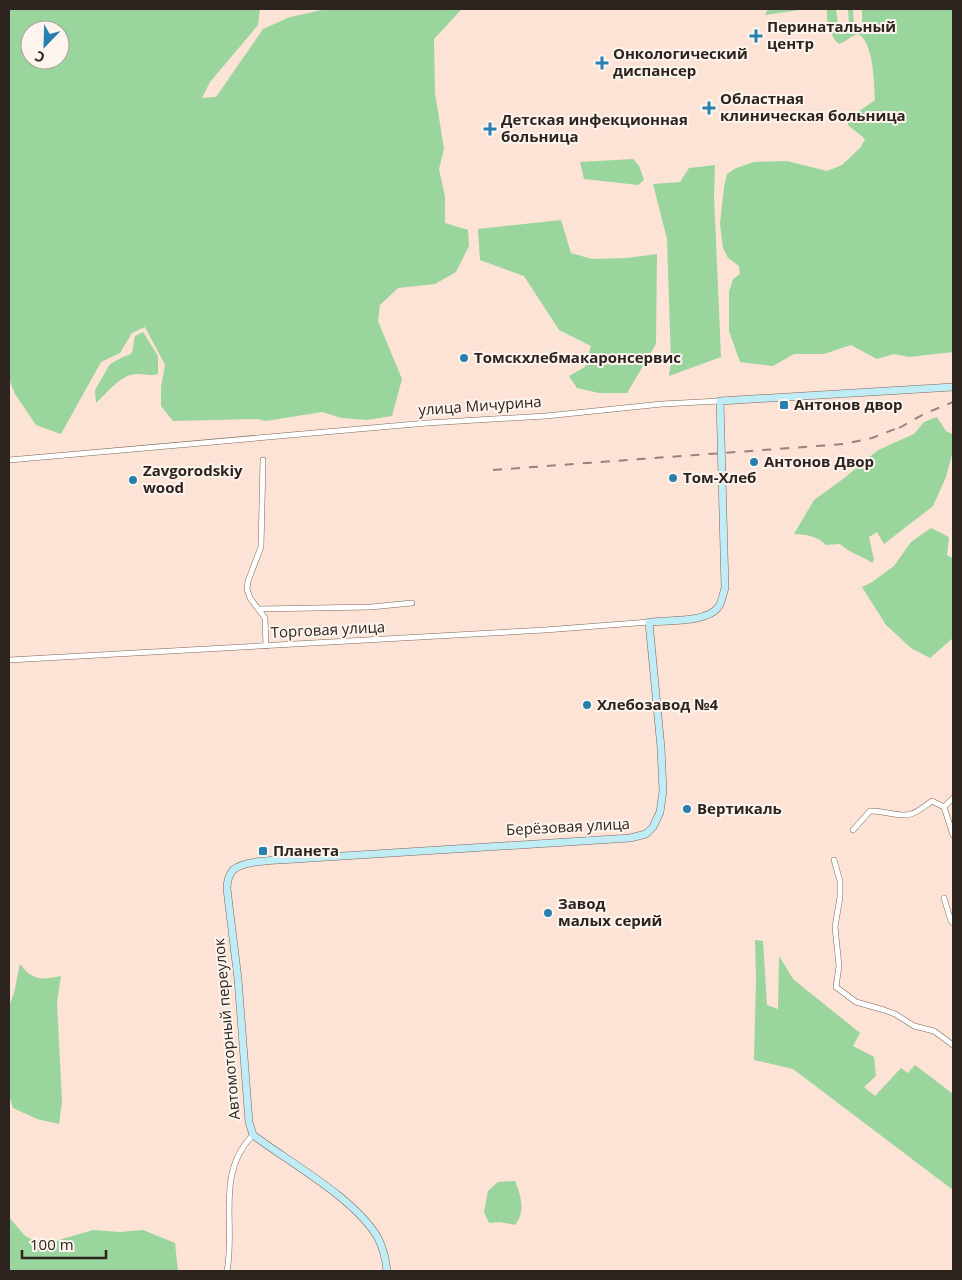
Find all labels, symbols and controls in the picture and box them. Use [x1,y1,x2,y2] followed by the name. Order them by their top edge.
[767,16,896,53] place label: Перинатальный центр
[20,20,70,70] north arrow
[749,29,763,43] marker: Перинатальный центр
[613,43,748,80] place label: Онкологический диспансер
[32,47,48,68] text: С
[595,56,609,70] marker: Онкологический диспансер
[720,88,906,125] place label: Областная клиническая больница
[702,101,716,115] marker: Областная клиническая больница
[501,109,688,146] place label: Детская инфекционная больница
[483,122,497,136] marker: Детская инфекционная больница
[474,347,681,367] place label: Томскхлебмакаронсервис
[458,352,470,364] marker: Томскхлебмакаронсервис
[418,391,542,419] street label: улица Мичурина
[794,394,903,414] place label: Антонов двор
[778,399,790,411] marker: Антонов двор
[764,451,874,471] place label: Антонов Двор
[748,456,760,468] marker: Антонов Двор
[143,460,243,497] place label: Zavgorodskiy wood
[683,467,756,487] place label: Том-Хлеб
[667,472,679,484] marker: Том-Хлеб
[127,474,139,486] marker: Zavgorodskiy wood
[270,616,386,642] street label: Торговая улица
[597,694,719,714] place label: Хлебозавод №4
[581,699,593,711] marker: Хлебозавод №4
[697,798,782,818] place label: Вертикаль
[681,803,693,815] marker: Вертикаль
[506,813,630,839] street label: Берёзовая улица
[273,840,339,860] place label: Планета
[257,845,269,857] marker: Планета
[558,893,662,930] place label: Завод малых серий
[542,907,554,919] marker: Завод малых серий
[208,937,244,1121] street label: Автомоторный переулок
[22,1228,106,1260] scale bar
[30,1234,74,1254] text: 100 m

